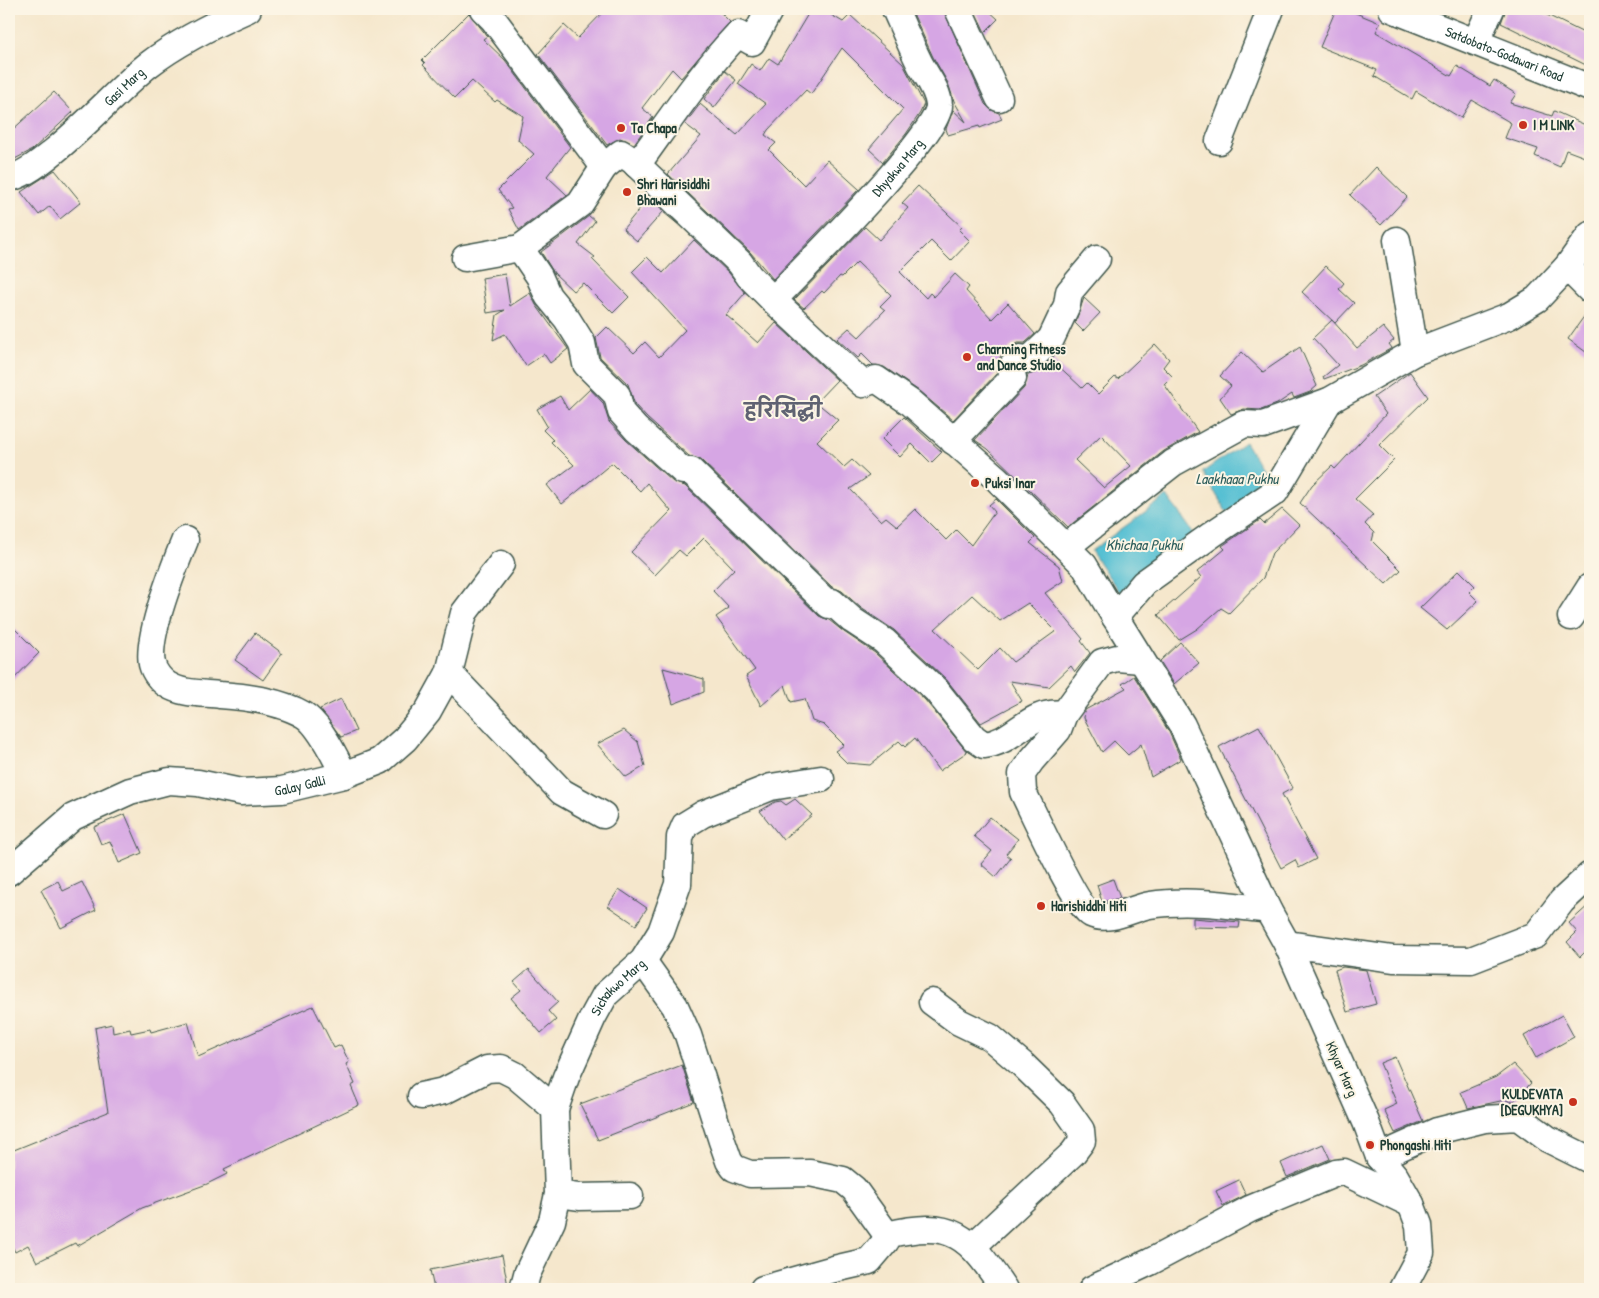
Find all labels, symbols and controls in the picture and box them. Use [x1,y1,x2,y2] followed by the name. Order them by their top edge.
[1443,21,1567,86] street label: Satdobato-Godawari Road
[99,62,149,110] street label: Gasi Marg
[1533,115,1575,134] place label: I M LINK
[630,118,677,139] place label: Ta Chapa
[1517,119,1529,131] marker: I M LINK
[615,122,627,134] marker: Ta Chapa
[867,134,928,200] street label: Dhyakwa Marg
[637,174,710,209] place label: Shri Harisiddhi Bhawani
[621,186,633,198] marker: Shri Harisiddhi Bhawani
[977,339,1066,374] place label: Charming Fitness and Dance Studio
[961,351,973,363] marker: Charming Fitness and Dance Studio
[742,395,824,423] district label: हरिसिद्धी
[1196,468,1279,489] water label: Laakhaaa Pukhu
[985,473,1036,492] place label: Puksi Inar
[969,477,981,489] marker: Puksi Inar
[1106,534,1183,555] water label: Khichaa Pukhu
[274,770,328,799] street label: Galay Galli
[1051,896,1127,915] place label: Harishiddhi Hiti
[1035,900,1047,912] marker: Harishiddhi Hiti
[586,954,650,1019] street label: Sichakwo Marg
[1321,1038,1363,1100] street label: Khyar Marg
[1500,1084,1563,1119] place label: KULDEVATA [DEGUKHYA]
[1567,1096,1579,1108] marker: KULDEVATA [DEGUKHYA]
[1380,1135,1452,1156] place label: Phongashi Hiti
[1364,1139,1376,1151] marker: Phongashi Hiti

